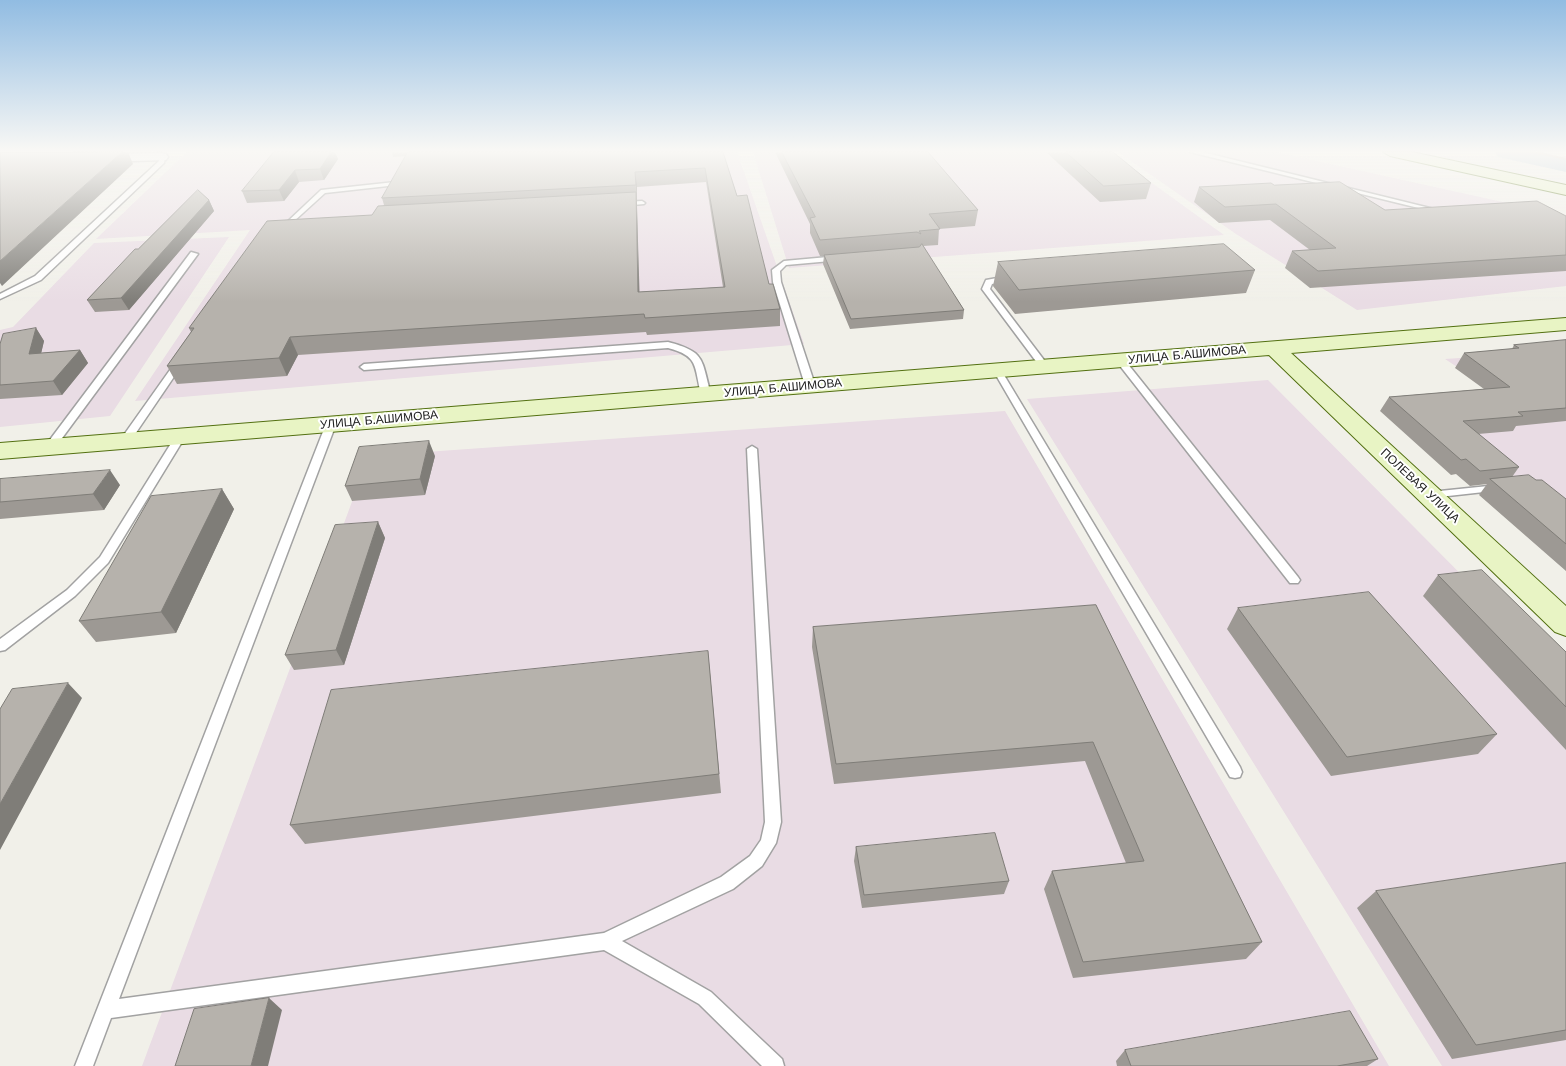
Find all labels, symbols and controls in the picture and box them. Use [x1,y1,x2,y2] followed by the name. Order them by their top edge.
[1127,343,1247,367] street label: УЛИЦА Б.АШИМОВА
[723,376,843,400] street label: УЛИЦА Б.АШИМОВА
[319,408,439,432] street label: УЛИЦА Б.АШИМОВА
[1378,446,1462,526] street label: ПОЛЕВАЯ УЛИЦА

